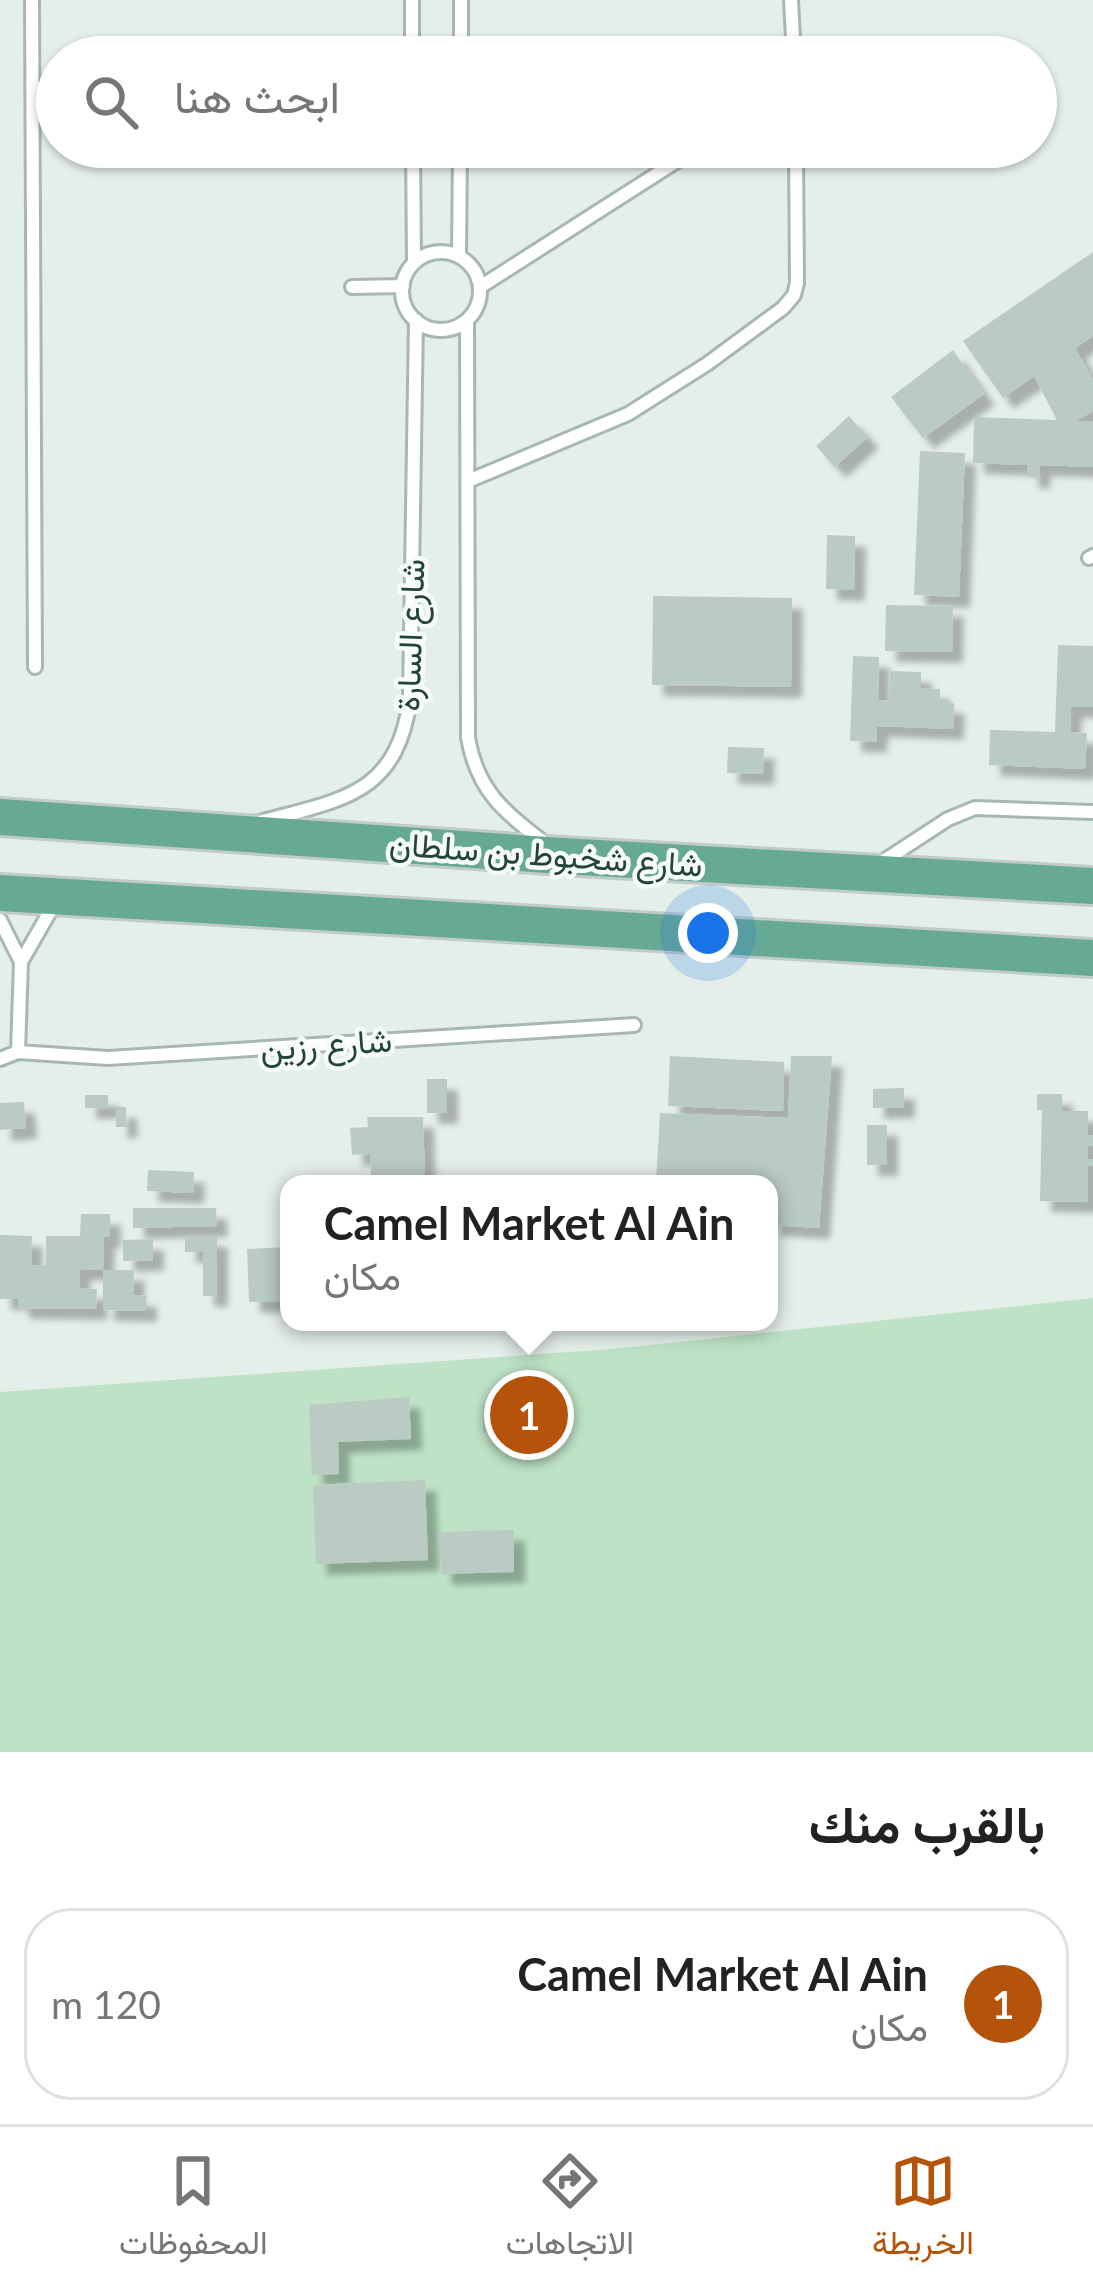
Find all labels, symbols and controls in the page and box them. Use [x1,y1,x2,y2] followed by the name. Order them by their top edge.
[36,36,1057,168] search box
[78,69,144,135] icon: search
[174,69,340,123] text: ابحث هنا
[386,558,436,712] street label: شارع السارة
[388,822,704,888] street label: شارع شخبوط بن سلطان
[678,903,738,963] your location
[259,1018,394,1072] street label: شارع رزين
[280,1175,778,1331] popup
[324,1196,734,1250] text: Camel Market Al Ain
[324,1252,401,1298] text: مكان
[490,1370,568,1460] pin: 1
[809,1793,1045,1854] text: بالقرب منك
[517,1947,928,2001] text: Camel Market Al Ain
[51,1981,161,2027] text: 120 m
[992,1981,1014,2027] text: 1
[851,2003,928,2049] text: مكان
[119,2148,268,2272] tab: المحفوظات
[506,2148,634,2272] tab: الاتجاهات
[872,2148,974,2272] tab: الخريطة

